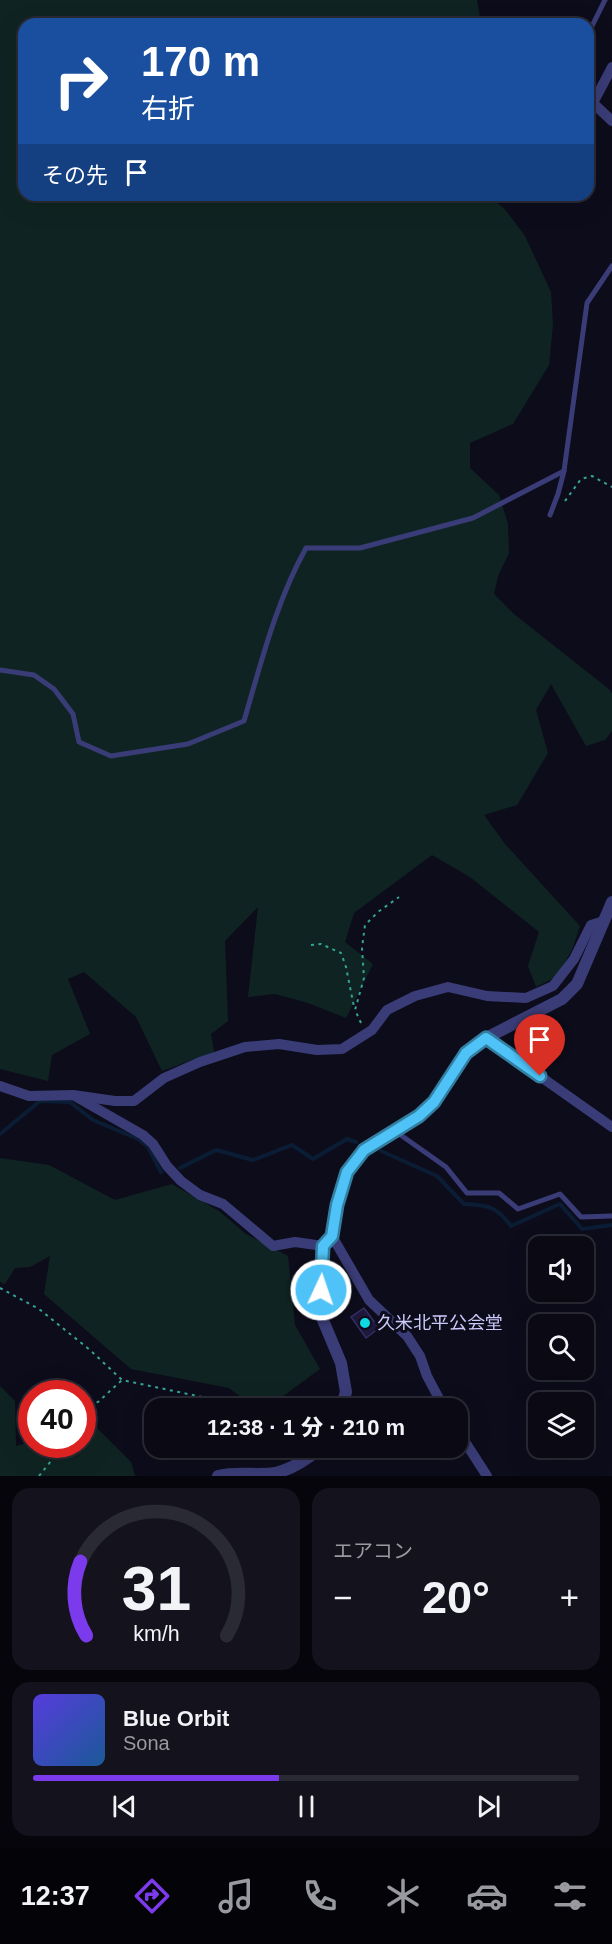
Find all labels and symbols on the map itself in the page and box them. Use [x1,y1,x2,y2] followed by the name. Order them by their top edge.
[514,1014,565,1076] pin
[289,1258,353,1322] position arrow
[377,1313,503,1333] place label: 久米北平公会堂
[358,1316,372,1330] marker: 久米北平公会堂
[18,1380,96,1458] speed limit sign: 40

